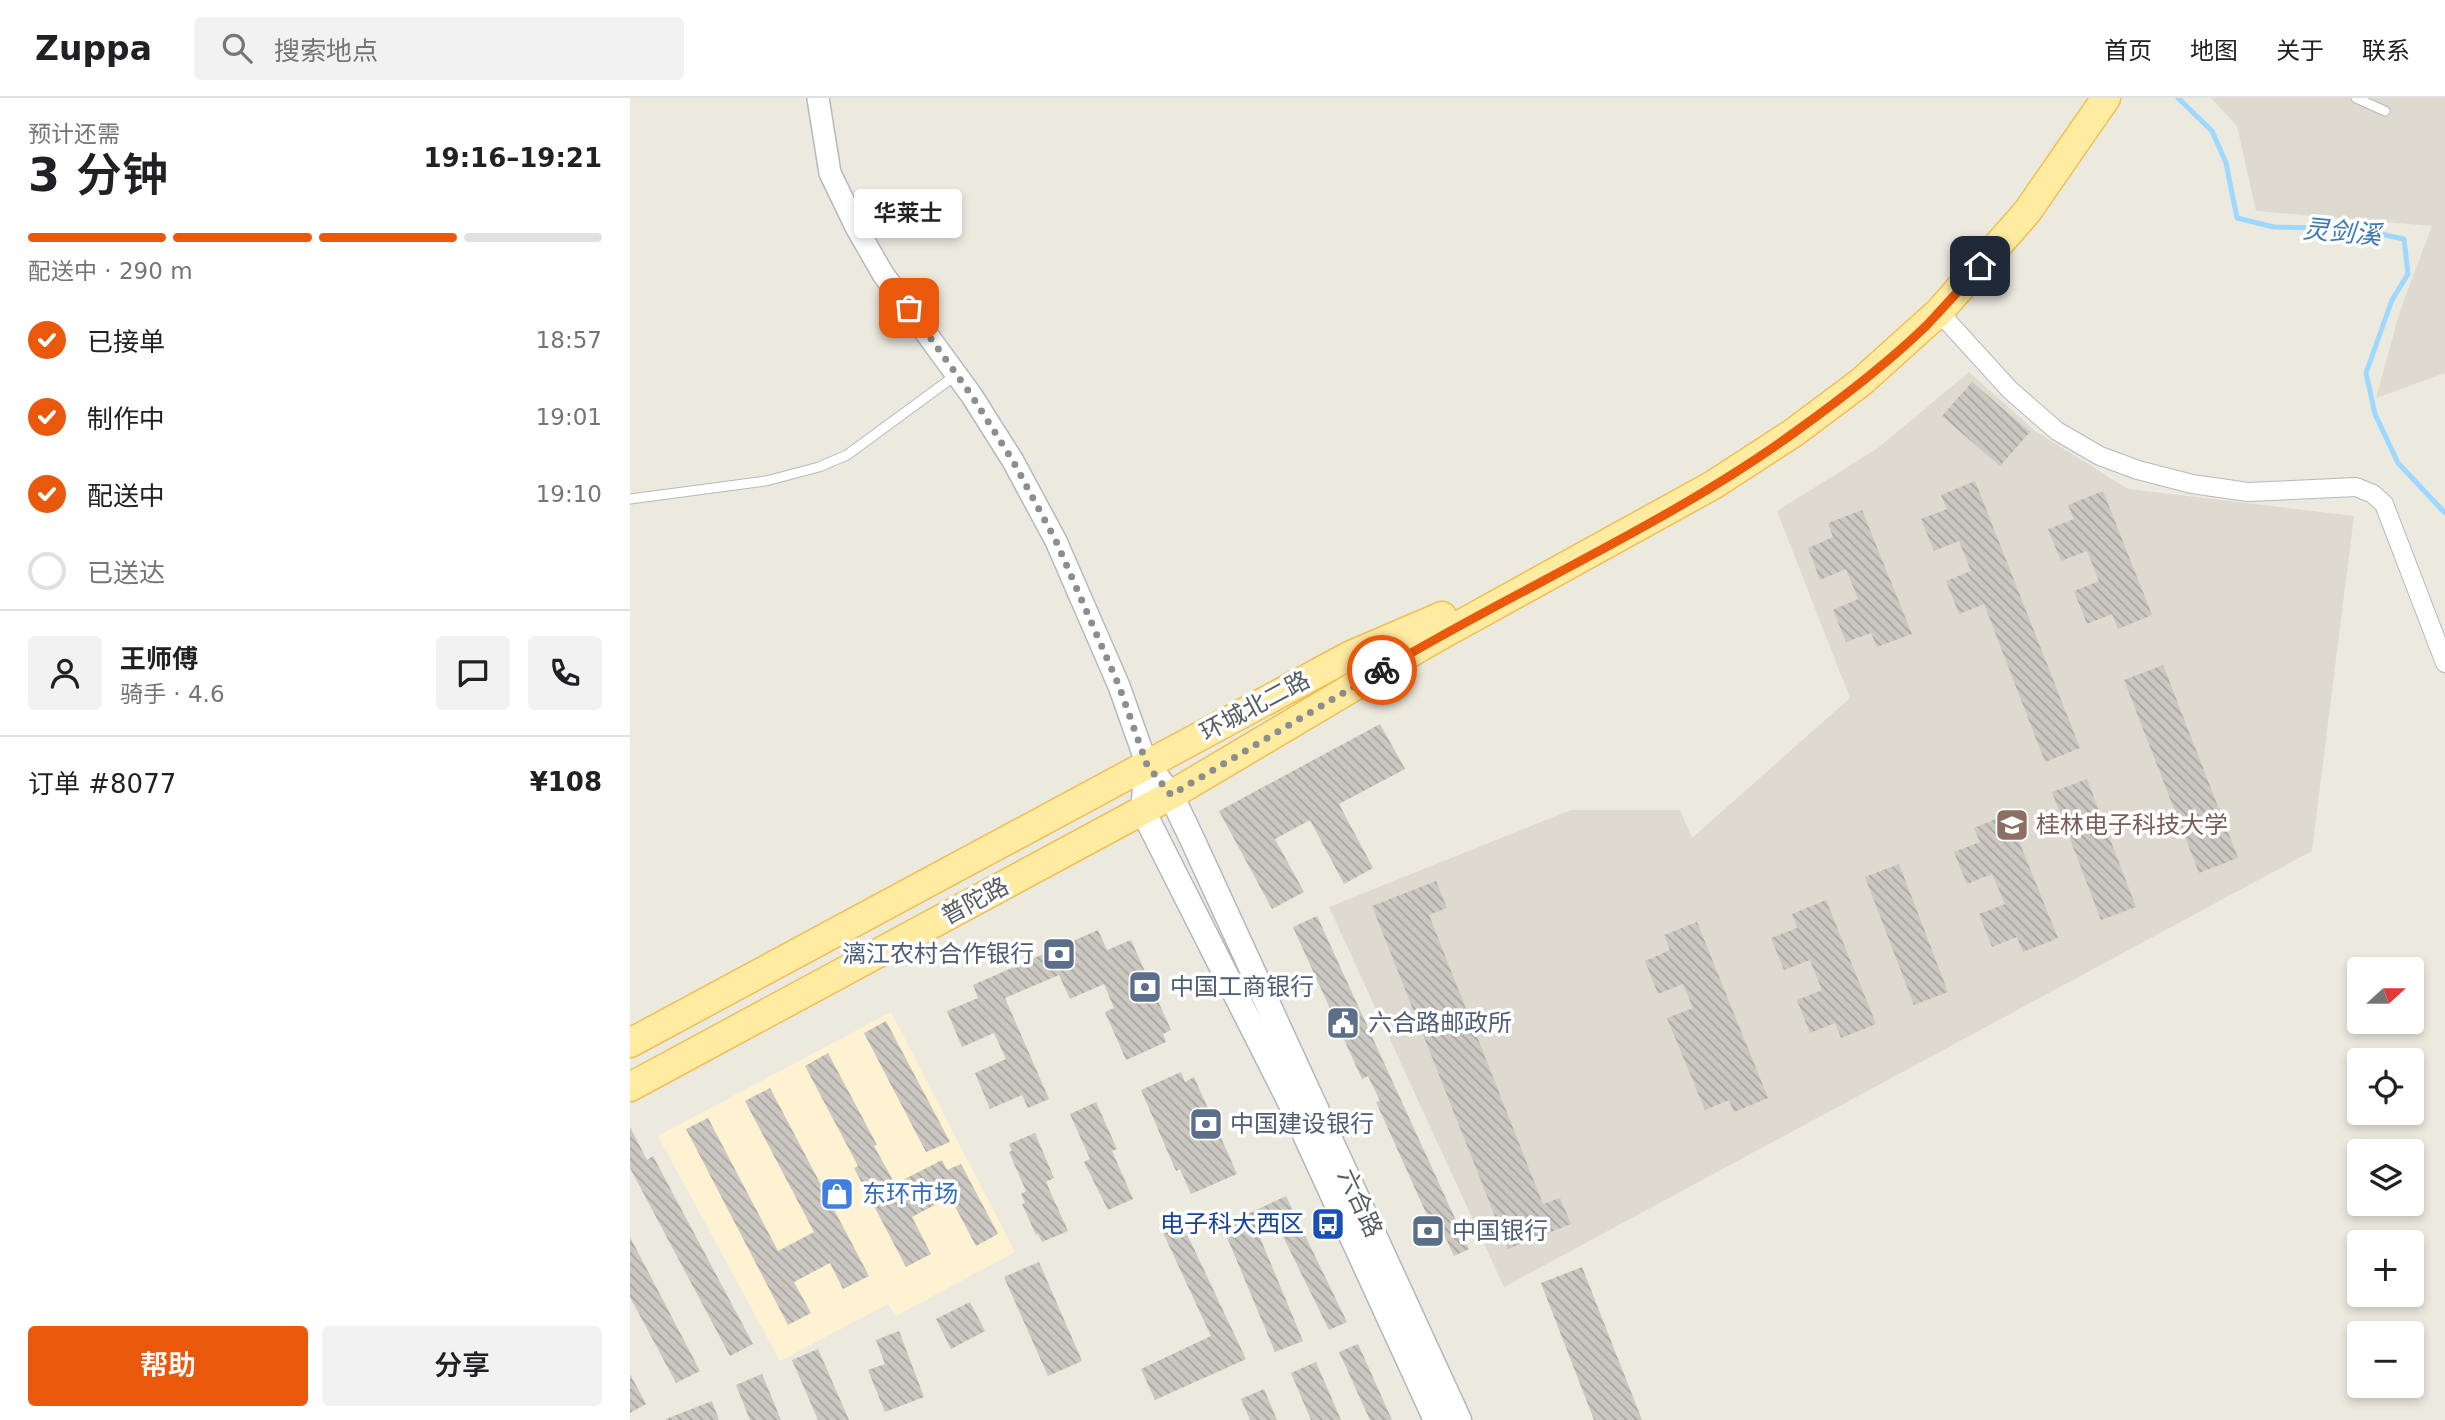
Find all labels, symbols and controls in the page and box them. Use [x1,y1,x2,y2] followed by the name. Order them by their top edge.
[194,17,684,80] search box
[35,29,152,68] text: Zuppa
[218,29,256,67] icon: search
[274,36,378,66] text: 搜索地点
[2104,37,2152,65] text: 首页
[2190,37,2238,65] text: 地图
[2276,37,2324,65] text: 关于
[2362,37,2410,65] text: 联系
[28,121,120,147] text: 预计还需
[423,143,602,173] text: 19:16–19:21
[28,148,168,202] text: 3 分钟
[855,189,963,238] callout: 华莱士
[874,200,943,226] text: 华莱士
[2302,214,2385,251] water label: 灵剑溪
[1950,236,2010,296] pin
[1961,247,1999,285] icon: home
[28,258,193,284] text: 配送中 · 290 m
[879,278,939,338] pin
[890,289,928,327] icon: bag
[28,321,66,359] icon: check
[87,327,165,357] text: 已接单
[536,327,602,353] text: 18:57
[28,398,66,436] icon: check
[87,404,165,434] text: 制作中
[536,404,602,430] text: 19:01
[28,475,66,513] icon: check
[87,481,165,511] text: 配送中
[536,481,602,507] text: 19:10
[87,558,165,588] text: 已送达
[1347,635,1417,705] courier
[28,636,102,710] button: person
[436,636,510,710] button: chat
[528,636,602,710] button: phone
[120,644,198,674] text: 王师傅
[1363,651,1401,689] icon: bike
[1195,665,1315,747] street label: 环城北二路
[120,681,225,707] text: 骑手 · 4.6
[530,767,602,797] text: ¥108
[28,769,176,799] text: 订单 #8077
[1993,806,2031,844] school or university icon: 桂林电子科技大学
[2036,811,2228,839] place label: 桂林电子科技大学
[937,872,1013,930] street label: 普陀路
[1040,935,1078,973] bank icon: 漓江农村合作银行
[842,940,1034,968] place label: 漓江农村合作银行
[2347,957,2424,1034] north arrow
[2347,957,2424,1398] map controls
[1126,968,1164,1006] bank icon: 中国工商银行
[1170,973,1314,1001] place label: 中国工商银行
[1324,1004,1362,1042] public building icon: 六合路邮政所
[1368,1009,1512,1037] place label: 六合路邮政所
[2347,1048,2424,1125] button: locate
[1187,1105,1225,1143] bank icon: 中国建设银行
[1230,1110,1374,1138] place label: 中国建设银行
[2347,1139,2424,1216] button: layers
[1332,1164,1388,1242] street label: 六合路
[818,1175,856,1213] shop icon: 东环市场
[862,1180,958,1208] place label: 东环市场
[1309,1205,1347,1243] bus stop icon: 电子科大西区
[1160,1210,1304,1238] place label: 电子科大西区
[1409,1212,1447,1250] bank icon: 中国银行
[1452,1217,1548,1245] place label: 中国银行
[2347,1230,2424,1307] button: +
[2347,1321,2424,1398] button: −
[28,1326,308,1406] button: 帮助
[322,1326,602,1406] button: 分享

